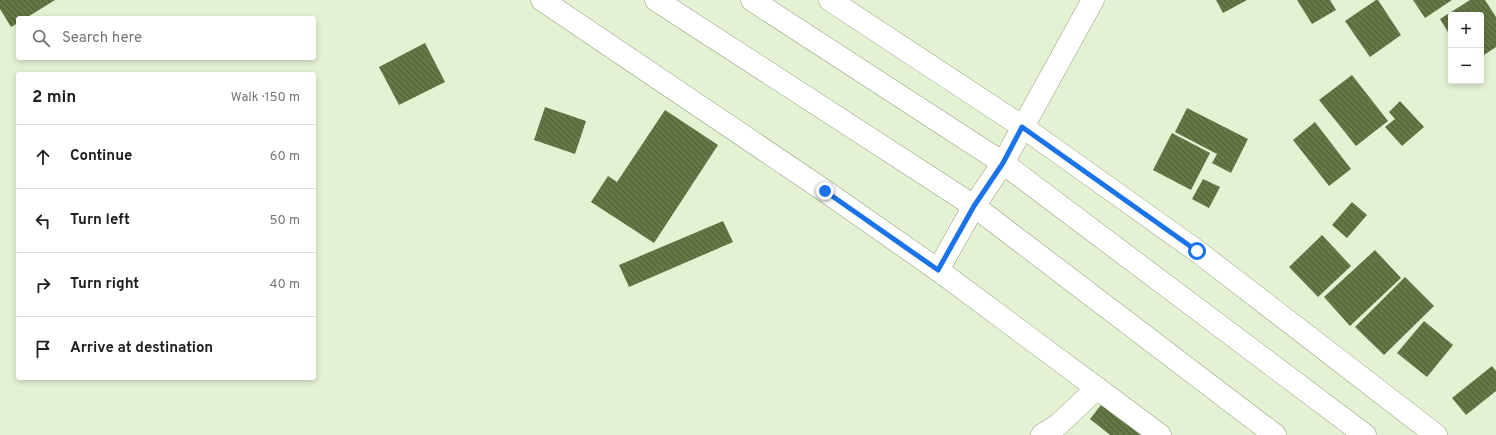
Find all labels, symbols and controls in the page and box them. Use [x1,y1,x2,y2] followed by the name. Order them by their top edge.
[1448,12,1484,84] map controls
[1448,12,1484,48] button: +
[16,16,316,60] search box
[30,27,52,49] icon: search
[62,29,142,48] text: Search here
[1448,48,1484,84] button: −
[32,87,76,109] text: 2 min
[231,90,300,106] text: Walk · 150 m
[32,146,54,168] icon: ahead
[70,147,132,166] text: Continue
[270,149,300,165] text: 60 m
[816,182,834,200] route end
[32,210,54,232] icon: left
[70,211,130,230] text: Turn left
[270,213,300,229] text: 50 m
[1188,242,1206,260] route start
[32,274,54,296] icon: right
[70,275,139,294] text: Turn right
[270,277,300,293] text: 40 m
[32,338,54,360] icon: arrive
[70,339,213,358] text: Arrive at destination

